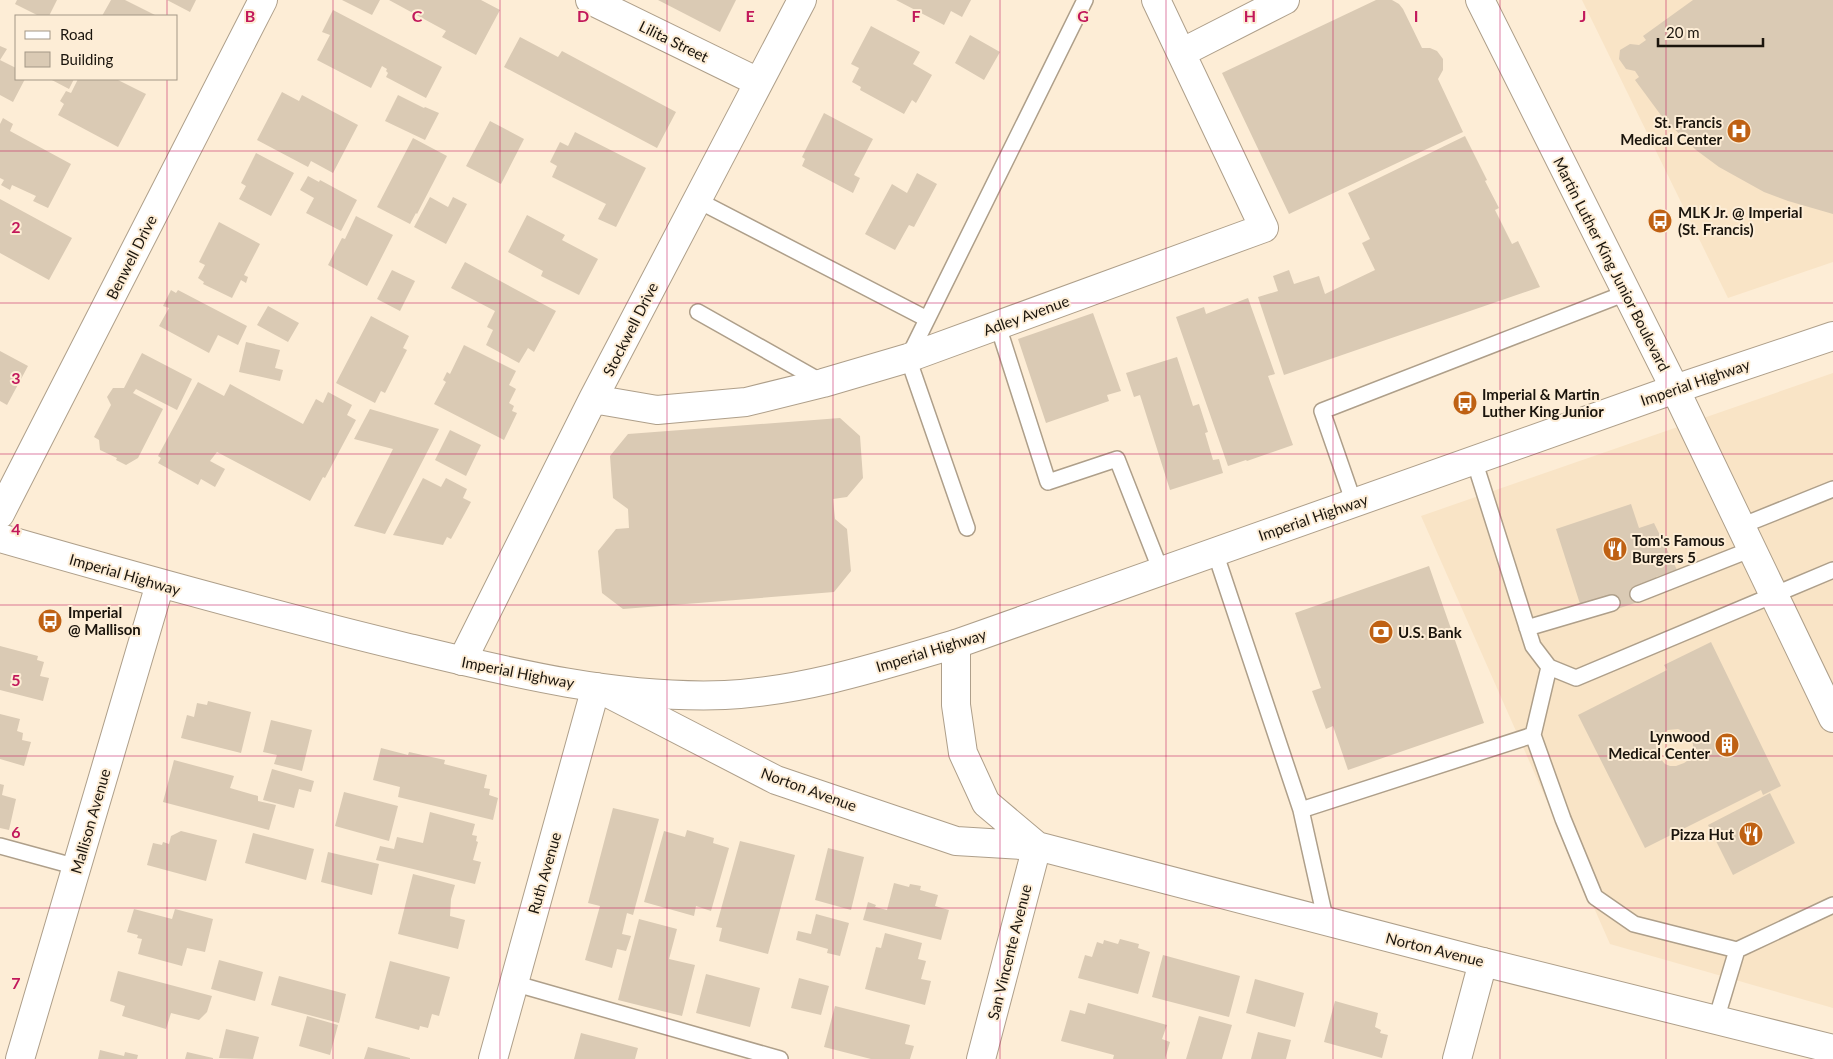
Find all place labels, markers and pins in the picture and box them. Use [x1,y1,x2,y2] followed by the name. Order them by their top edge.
[1620,113,1722,148] place label: St. Francis Medical Center
[1726,118,1752,144] hospital icon: St. Francis Medical Center
[1678,203,1802,238] place label: MLK Jr. @ Imperial (St. Francis)
[1647,208,1673,234] bus stop icon: MLK Jr. @ Imperial (St. Francis)
[1482,385,1604,420] place label: Imperial & Martin Luther King Junior
[1452,390,1478,416] bus stop icon: Imperial & Martin Luther King Junior
[1632,531,1725,566] place label: Tom's Famous Burgers 5
[1602,536,1628,562] restaurant icon: Tom's Famous Burgers 5
[68,603,141,638] place label: Imperial @ Mallison
[37,608,63,634] bus stop icon: Imperial @ Mallison
[1368,619,1394,645] bank icon: U.S. Bank
[1398,623,1463,641] place label: U.S. Bank
[1608,727,1710,762] place label: Lynwood Medical Center
[1714,732,1740,758] building icon: Lynwood Medical Center
[1738,821,1764,847] restaurant icon: Pizza Hut
[1670,825,1734,843] place label: Pizza Hut

